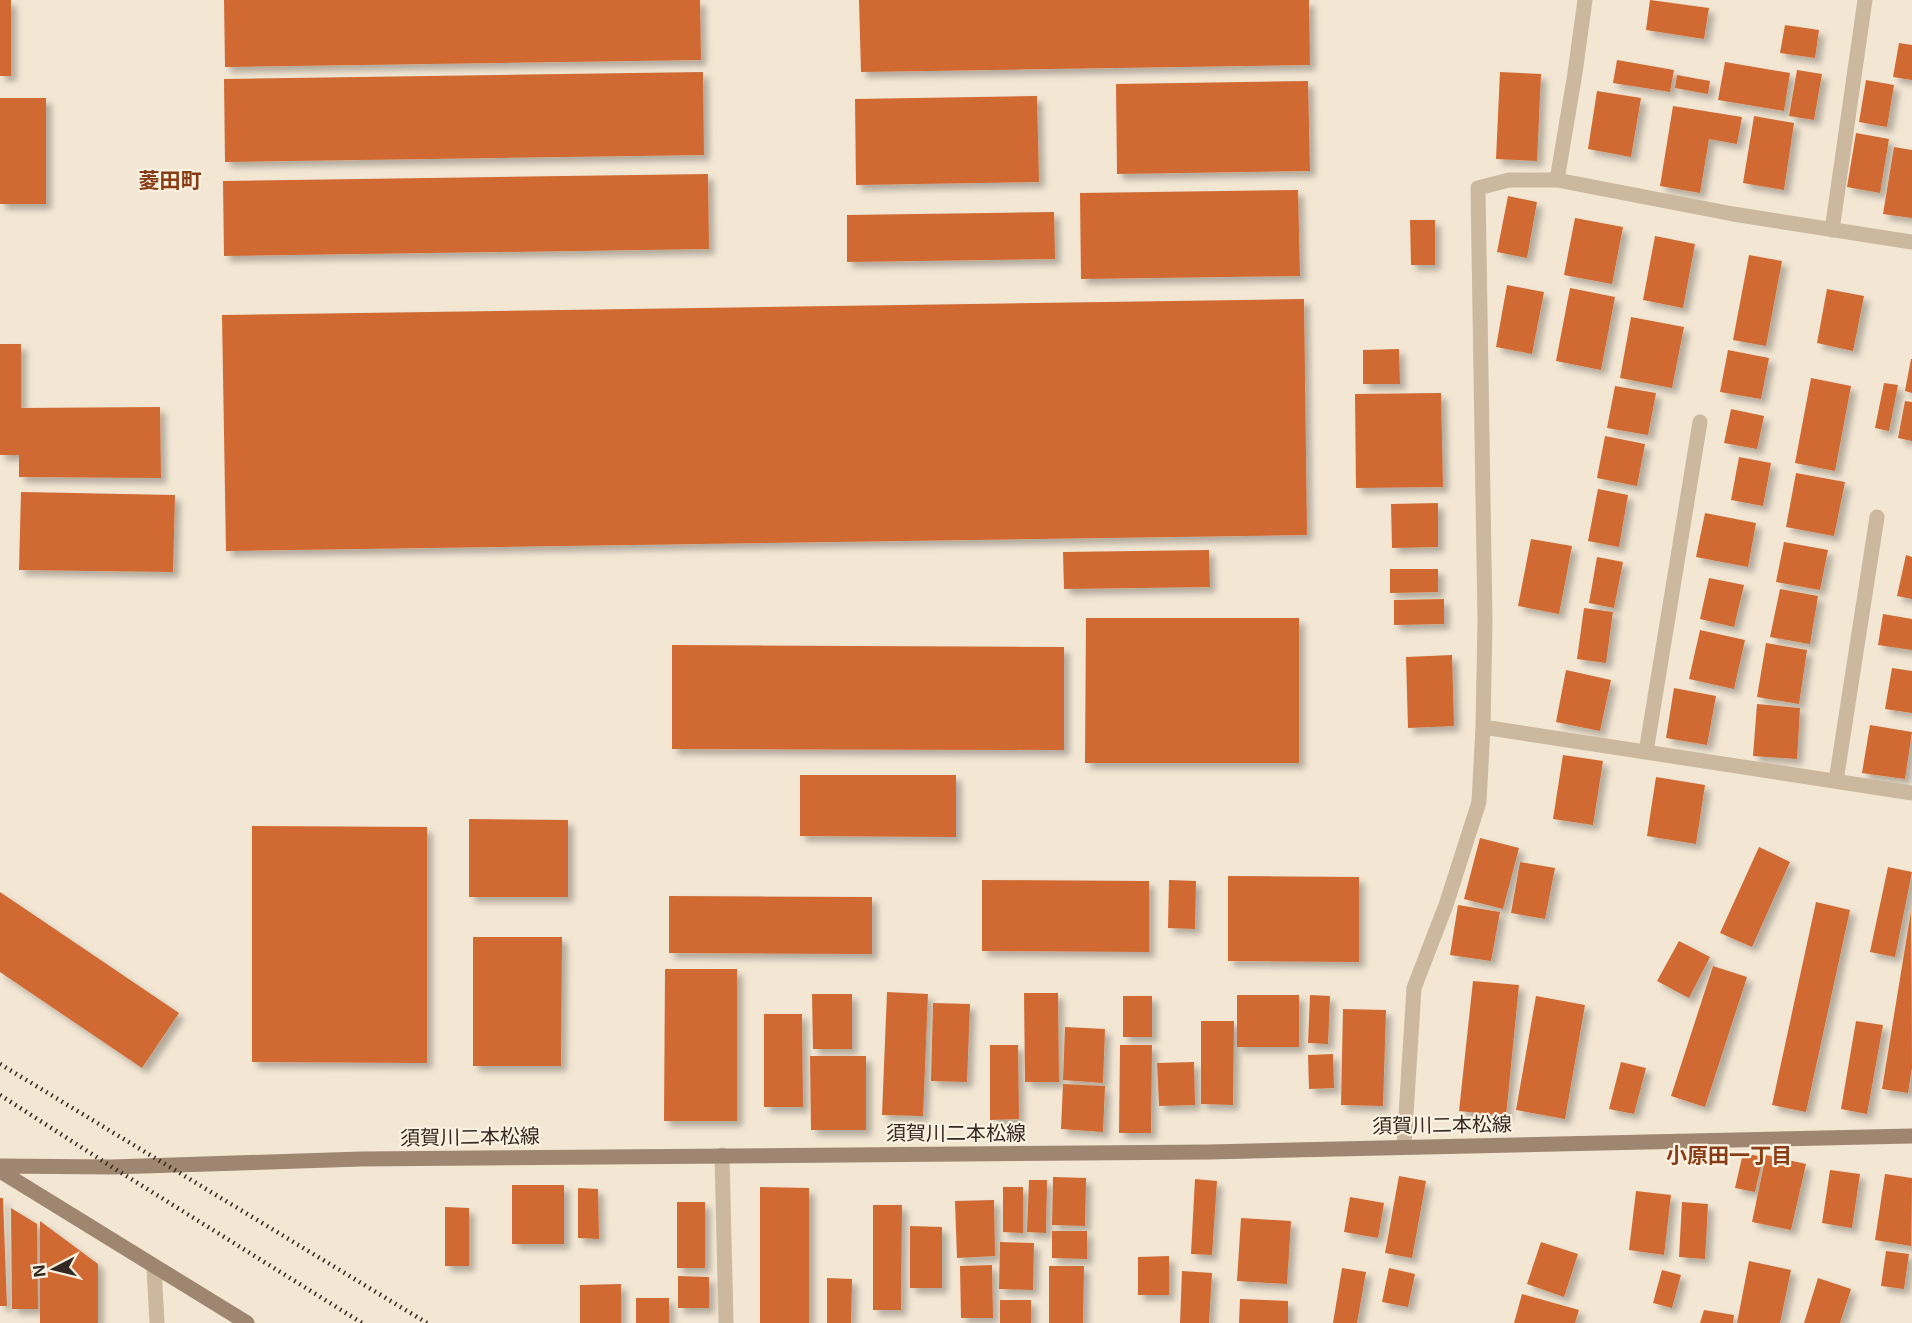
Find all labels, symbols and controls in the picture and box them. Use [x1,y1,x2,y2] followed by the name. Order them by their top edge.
[139,168,202,193] district label: 菱田町
[1372,1112,1512,1138] street label: 須賀川二本松線
[886,1121,1026,1145] street label: 須賀川二本松線
[400,1124,540,1150] street label: 須賀川二本松線
[1666,1143,1792,1168] district label: 小原田一丁目
[24,1239,84,1299] north arrow
[28,1264,50,1278] text: N

